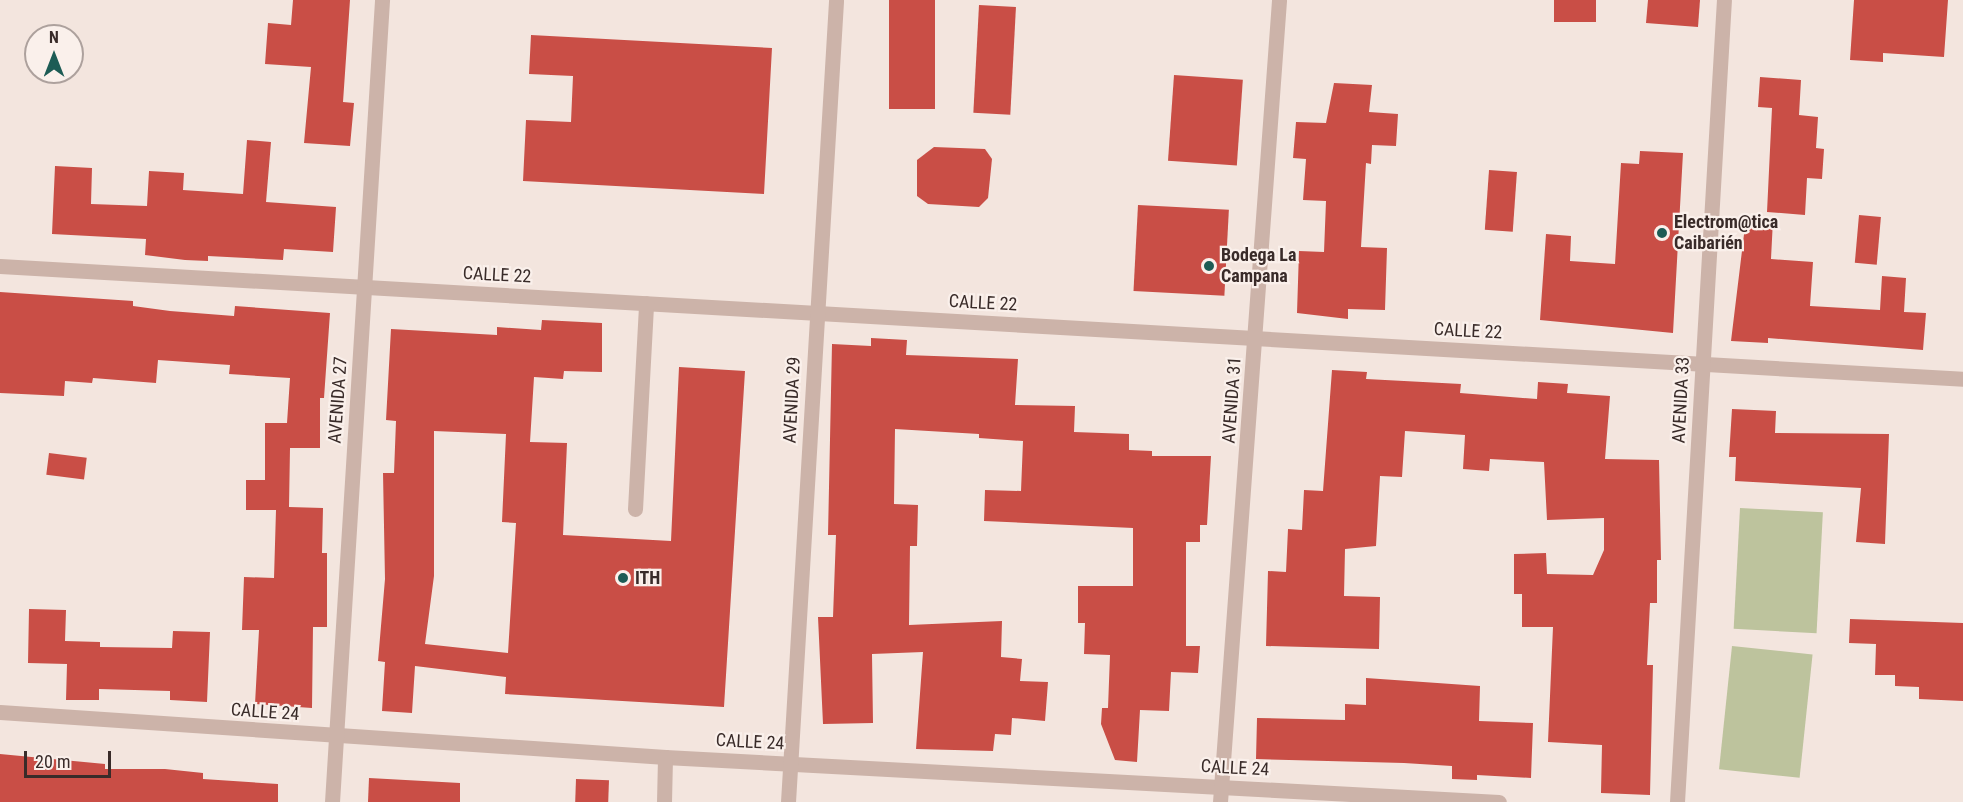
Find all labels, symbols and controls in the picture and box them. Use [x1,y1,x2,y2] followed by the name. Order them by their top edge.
[24,24,84,84] north arrow
[49,28,59,47] text: N
[1674,212,1778,254] place label: Electrom@tica Caibarién
[1655,226,1669,240] marker: Electrom@tica Caibarién
[1221,245,1296,288] place label: Bodega La Campana
[1202,259,1216,273] marker: Bodega La Campana
[462,262,532,288] street label: CALLE 22
[948,290,1018,316] street label: CALLE 22
[1433,318,1503,344] street label: CALLE 22
[324,356,352,444] street label: AVENIDA 27
[779,356,805,444] street label: AVENIDA 29
[1218,356,1246,444] street label: AVENIDA 31
[1668,356,1694,444] street label: AVENIDA 33
[635,567,660,589] place label: ITH
[616,571,630,585] marker: ITH
[230,699,300,725] street label: CALLE 24
[715,729,785,755] street label: CALLE 24
[27,739,114,777] scale bar
[35,751,70,772] text: 20 m
[1200,755,1270,781] street label: CALLE 24

